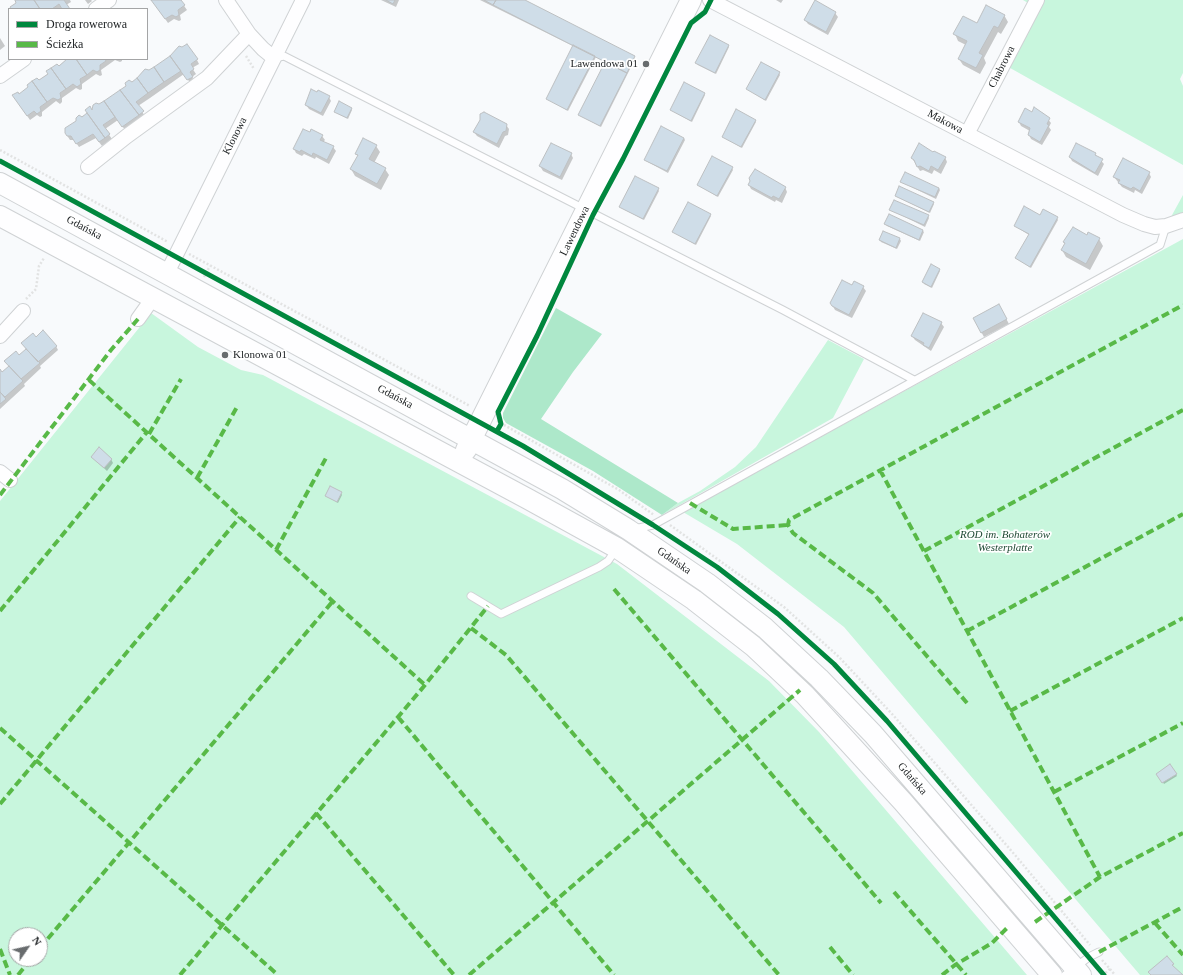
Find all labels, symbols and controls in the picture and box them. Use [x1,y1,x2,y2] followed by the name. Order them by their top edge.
[8,8,148,60] legend
[46,17,127,31] text: Droga rowerowa
[46,37,83,51] text: Ścieżka
[986,44,1018,90] street label: Chabrowa
[570,57,638,71] place label: Lawendowa 01
[641,59,651,69] marker: Lawendowa 01
[925,107,965,137] street label: Makowa
[220,115,250,157] street label: Klonowa
[557,204,593,258] street label: Lawendowa
[64,213,104,243] street label: Gdańska
[233,348,287,362] place label: Klonowa 01
[220,350,230,360] marker: Klonowa 01
[375,382,415,412] street label: Gdańska
[960,528,1050,554] park label: ROD im. Bohaterów Westerplatte
[654,545,694,577] street label: Gdańska
[894,760,930,798] street label: Gdańska
[8,927,48,967] north arrow
[30,934,44,947] text: N

